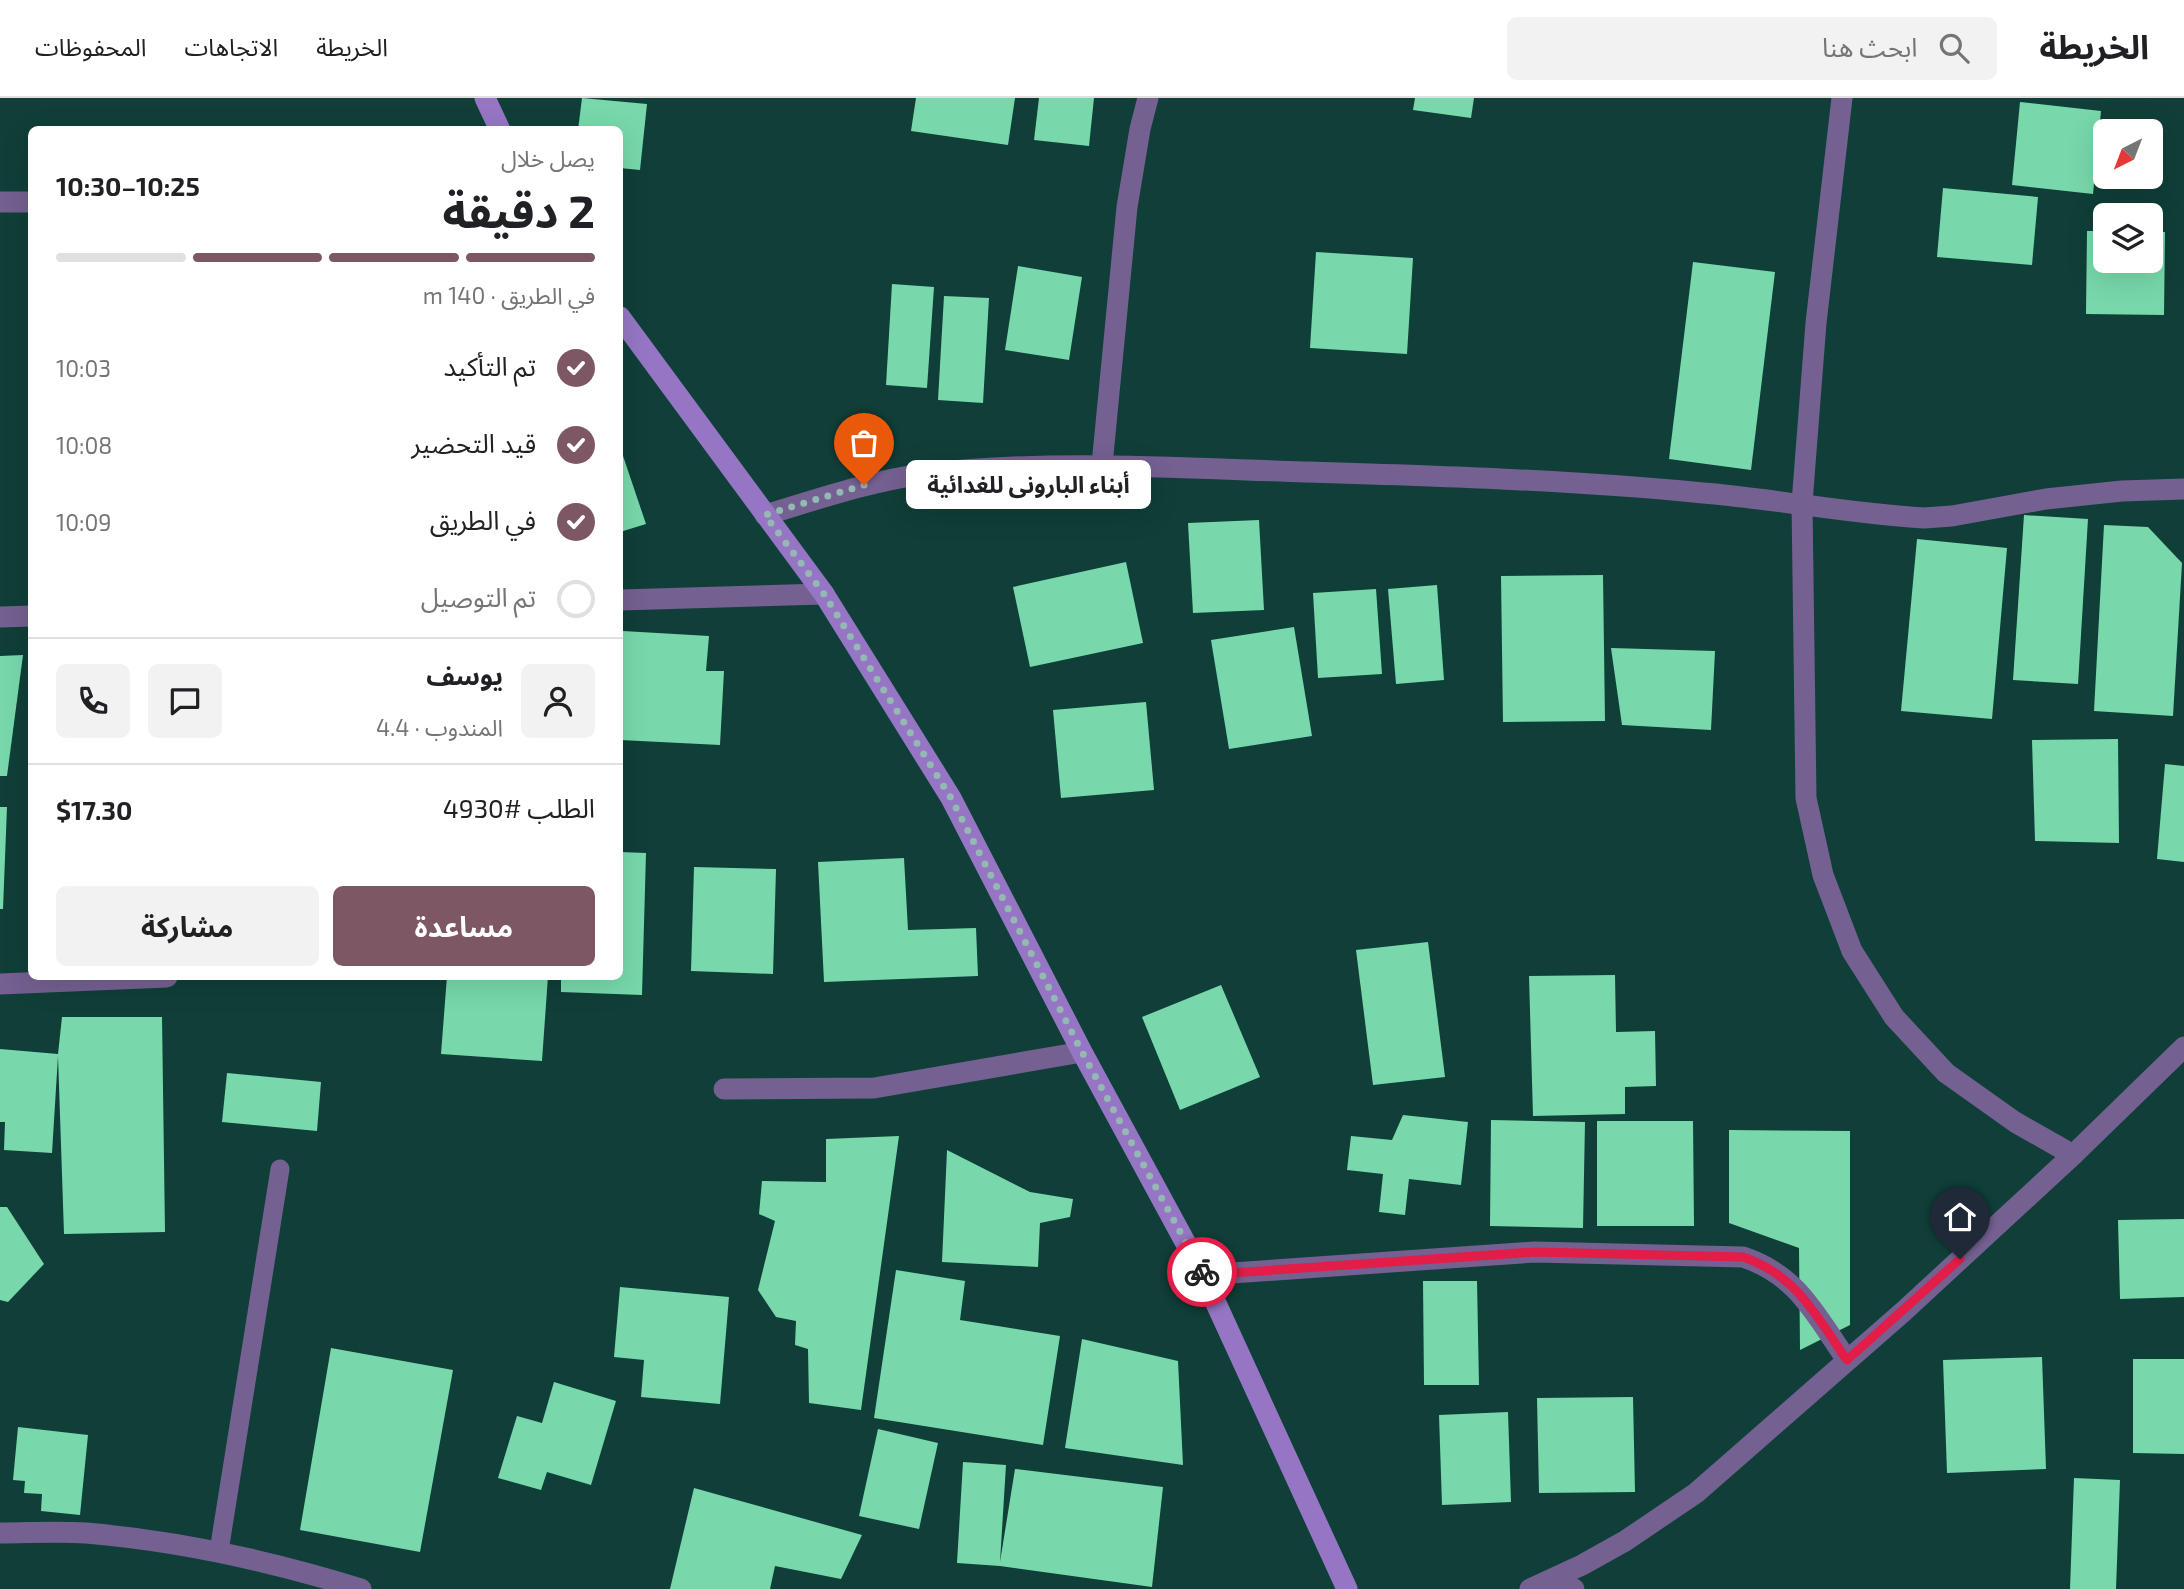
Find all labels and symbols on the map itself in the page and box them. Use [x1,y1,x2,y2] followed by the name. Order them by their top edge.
[2093,119,2163,189] north arrow
[834,413,894,485] pin
[906,460,1151,510] callout: أبناء البارونى للغدائية
[1930,1187,1990,1259] pin
[1167,1237,1237,1307] courier

